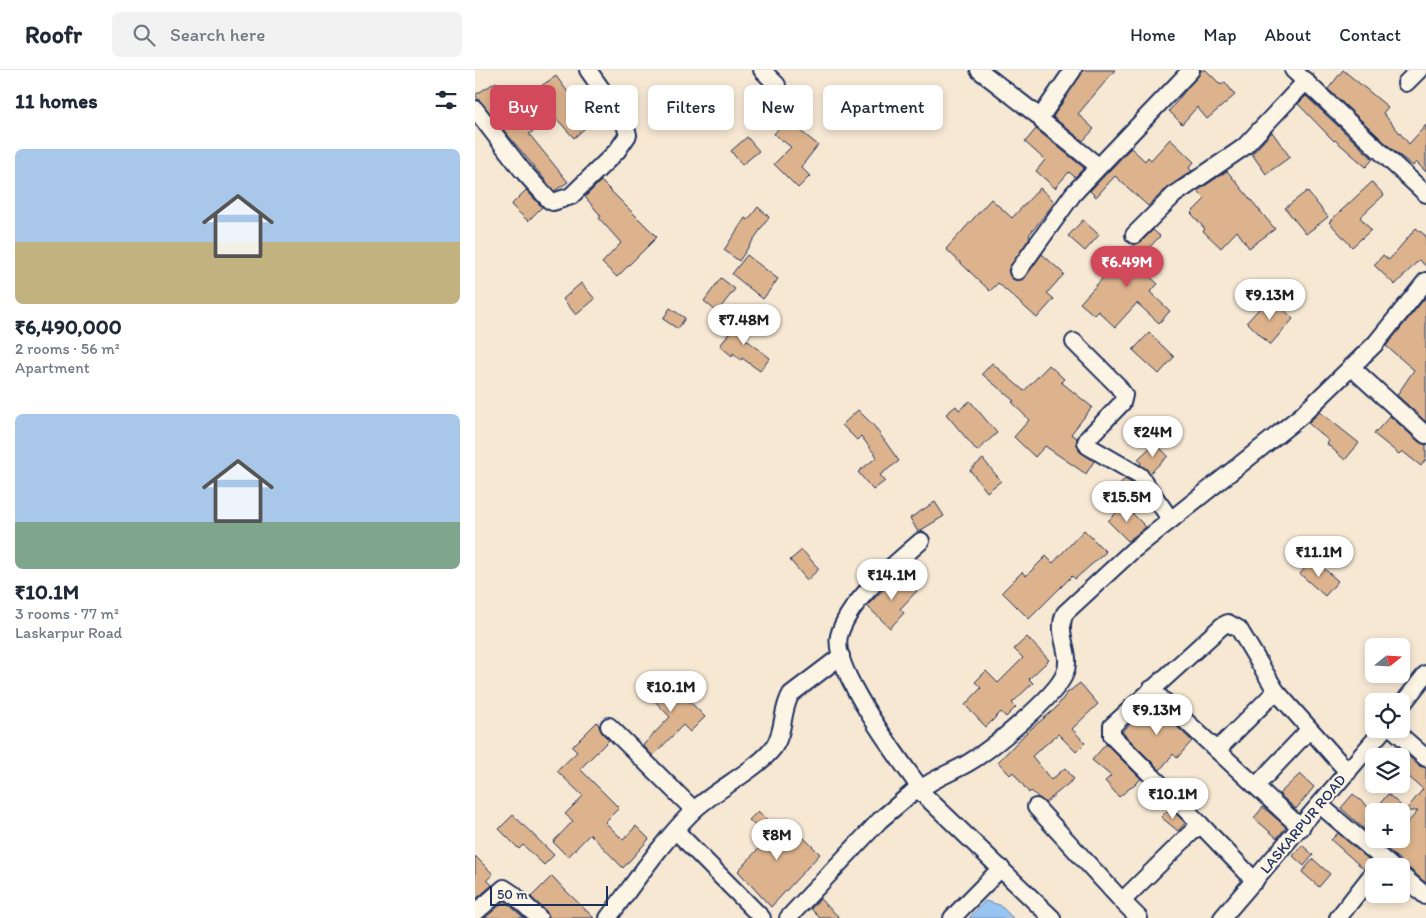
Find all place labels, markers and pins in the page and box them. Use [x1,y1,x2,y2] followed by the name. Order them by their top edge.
[1086,246,1168,288] pin: ₹6.49M
[1229,278,1311,321] pin: ₹9.13M
[703,304,785,346] pin: ₹7.48M
[1123,416,1183,458] pin: ₹24M
[1086,480,1168,523] pin: ₹15.5M
[1278,536,1360,578] pin: ₹11.1M
[851,558,933,601] pin: ₹14.1M
[630,670,712,713] pin: ₹10.1M
[1116,694,1198,736] pin: ₹9.13M
[1132,778,1214,820] pin: ₹10.1M
[753,818,801,861] pin: ₹8M

